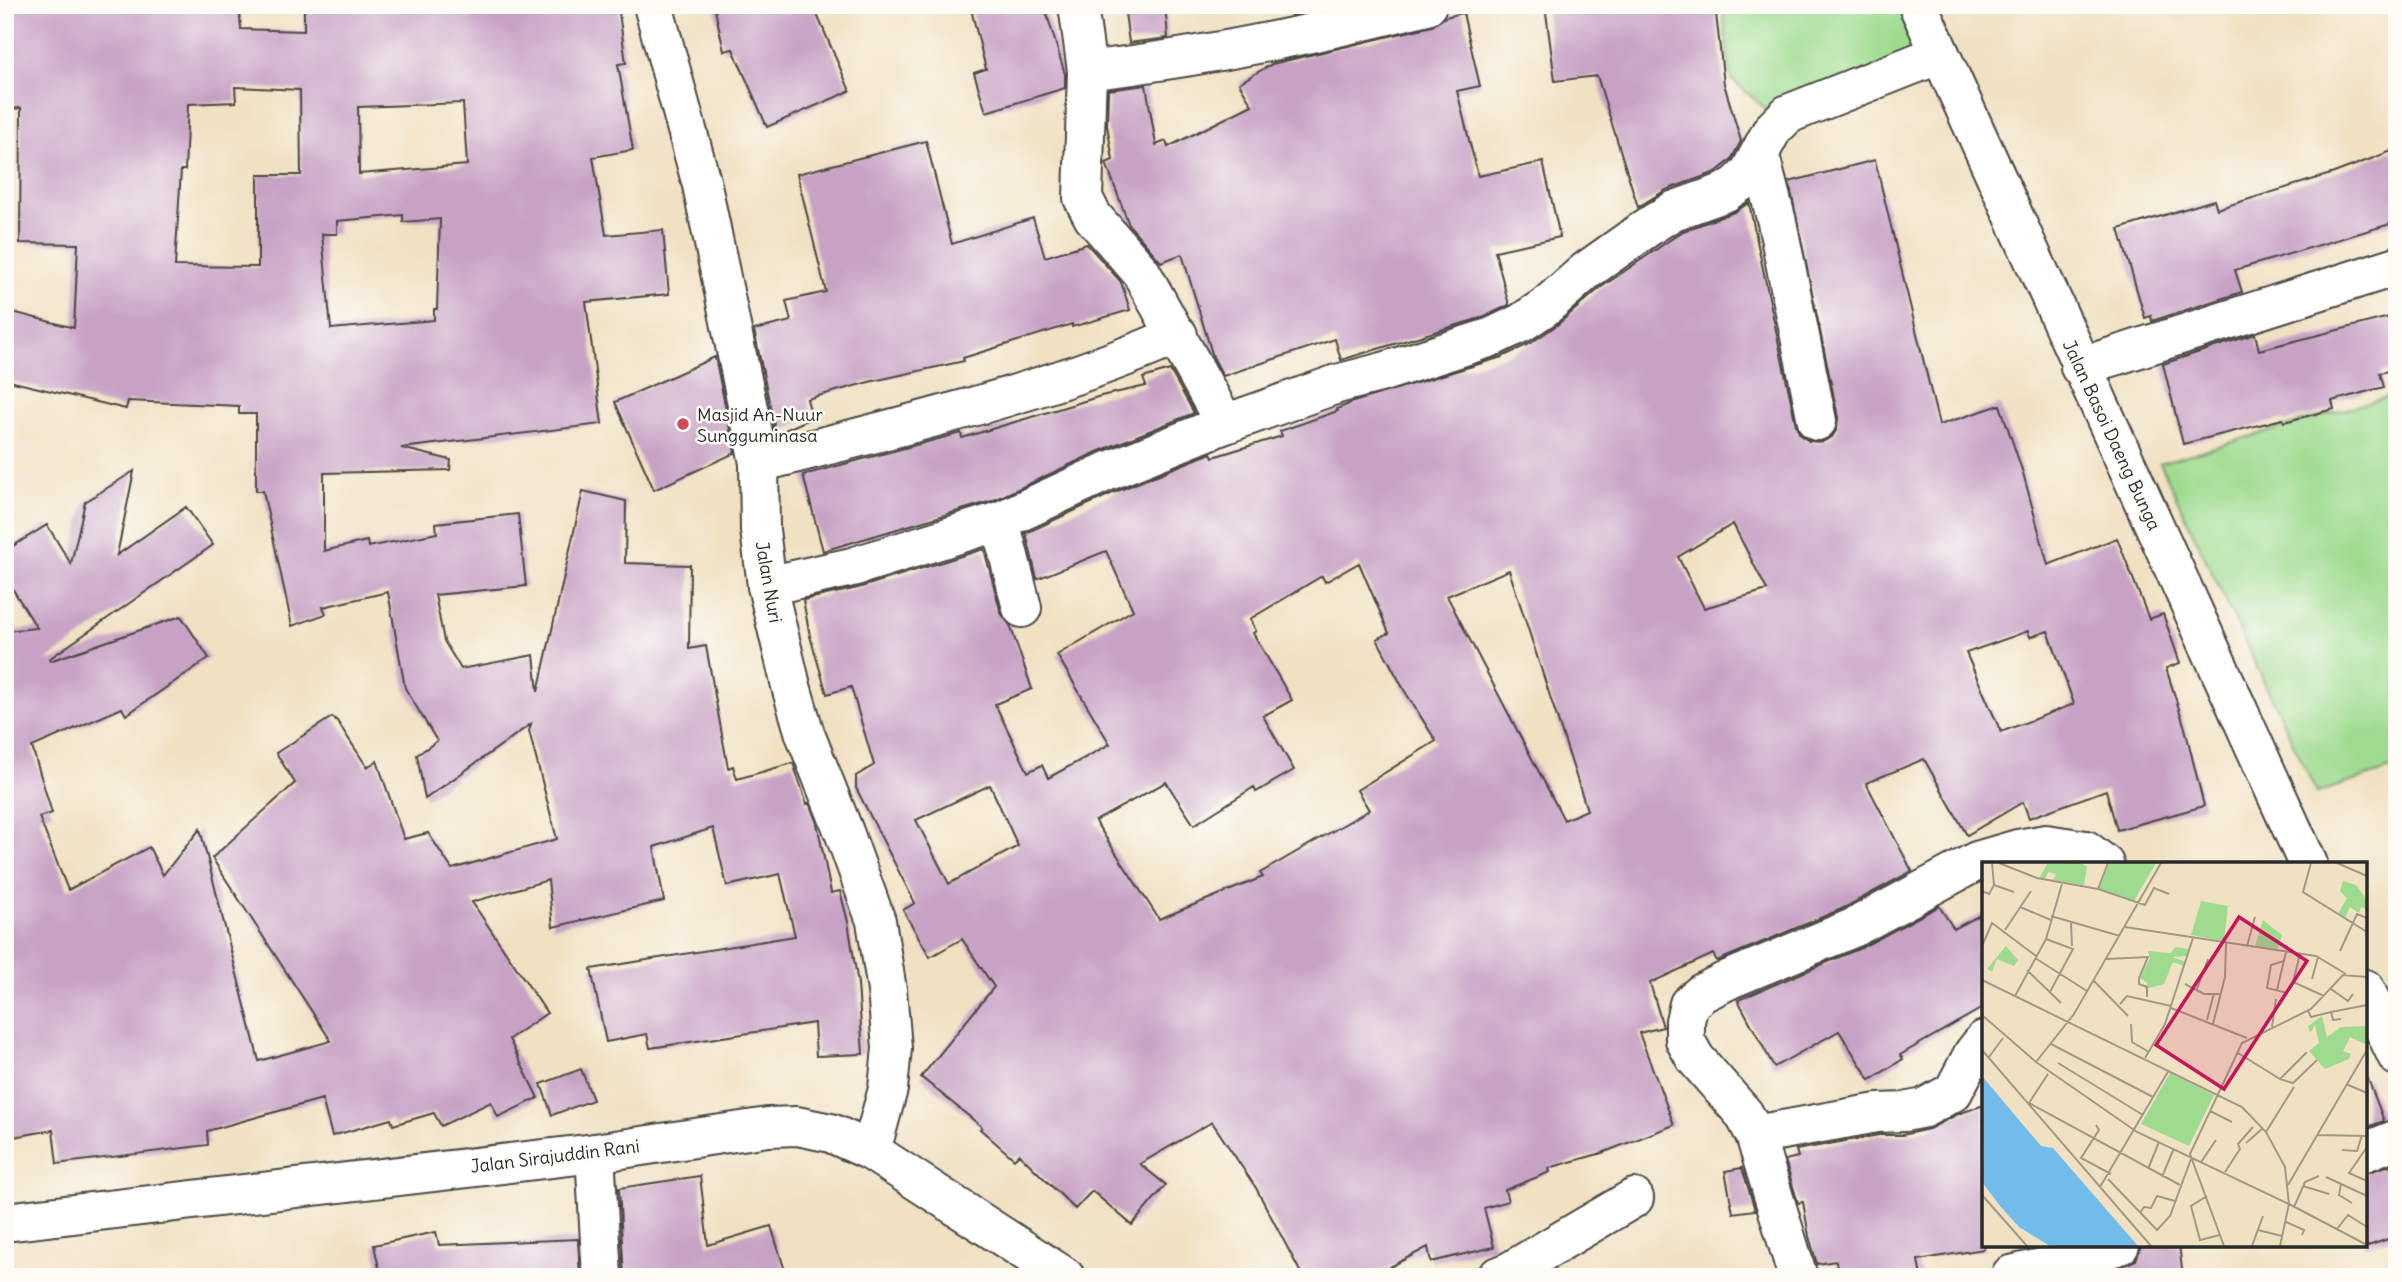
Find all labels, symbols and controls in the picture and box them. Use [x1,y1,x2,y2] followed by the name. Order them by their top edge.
[2058,336,2166,534] street label: Jalan Basoi Daeng Bunga
[697,403,824,447] place label: Masjid An-Nuur Sungguminasa
[675,416,691,432] marker: Masjid An-Nuur Sungguminasa
[751,539,787,625] street label: Jalan Nuri
[1982,862,2367,1247] inset map
[469,1134,641,1178] street label: Jalan Sirajuddin Rani

